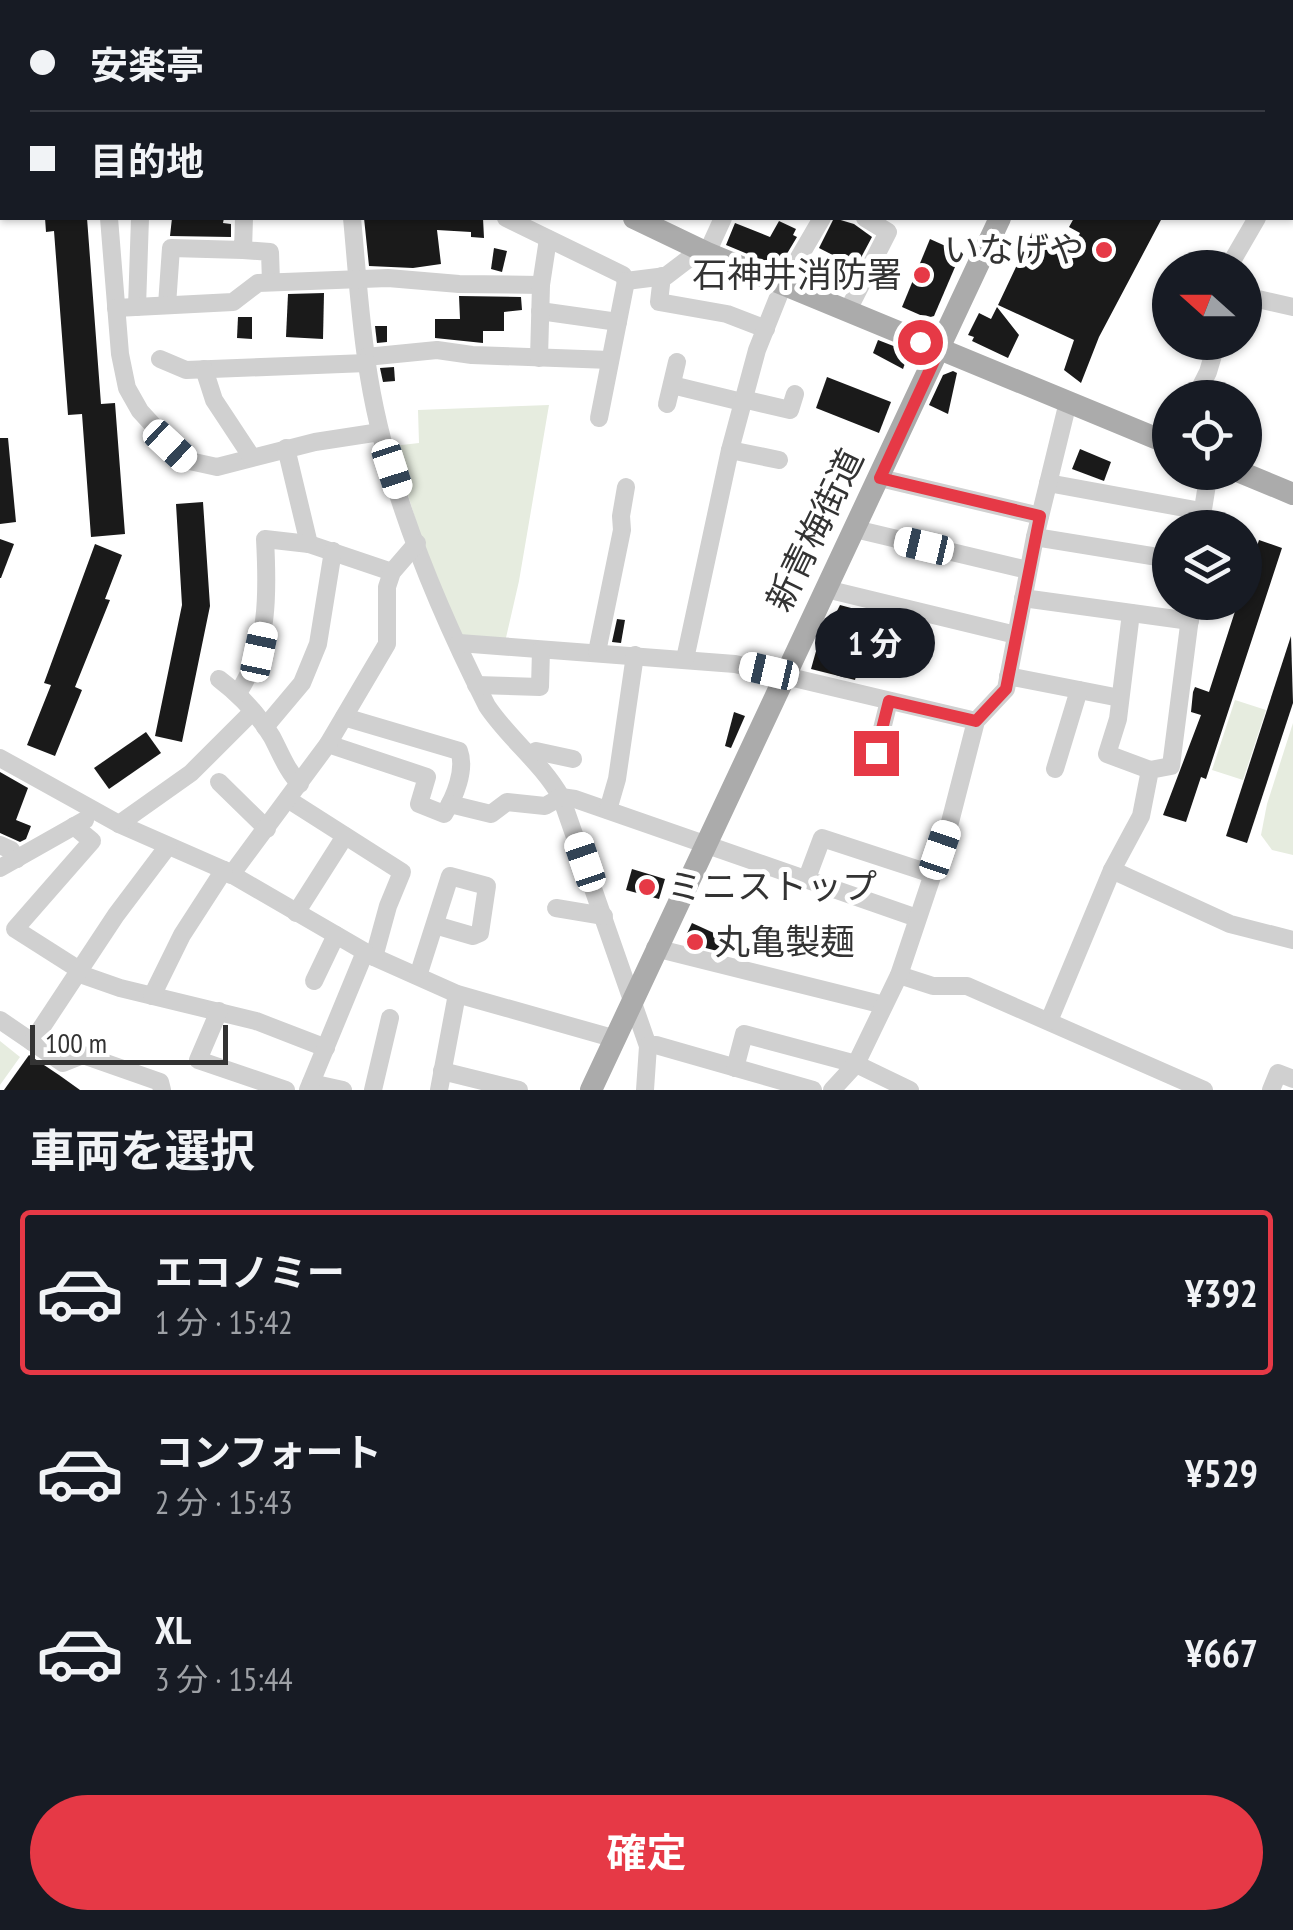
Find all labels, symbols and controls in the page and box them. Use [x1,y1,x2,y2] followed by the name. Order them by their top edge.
[90,40,204,89] text: 安楽亭
[90,136,204,185] text: 目的地
[944,226,1084,272] place label: いなげや
[1093,239,1115,261] marker: いなげや
[1152,250,1262,360] north arrow
[1152,250,1262,620] map controls
[692,251,902,297] place label: 石神井消防署
[911,264,933,286] marker: 石神井消防署
[898,320,943,365] route start
[1152,380,1262,490] button: locate
[138,415,202,477] car
[368,436,416,502] car
[755,441,873,618] street label: 新青梅街道
[1152,510,1262,620] button: layers
[891,525,957,567] car
[816,608,936,678] callout: 1 分
[238,620,280,684] car
[848,622,902,664] text: 1 分
[736,650,802,692] car
[854,731,899,776] route end
[916,817,964,883] car
[561,829,609,895] car
[667,863,877,909] place label: ミニストップ
[636,876,658,898] marker: ミニストップ
[715,918,855,964] place label: 丸亀製麺
[684,931,706,953] marker: 丸亀製麺
[30,1020,228,1064] scale bar
[45,1024,107,1061] text: 100 m
[30,1121,255,1179] text: 車両を選択
[155,1247,345,1296] text: エコノミー
[35,1248,125,1338] icon: car
[1185,1268,1258,1317] text: ¥392
[155,1301,293,1343] text: 1 分 · 15:42
[155,1427,382,1476] text: コンフォート
[35,1428,125,1518] icon: car
[1185,1448,1258,1497] text: ¥529
[155,1481,293,1523] text: 2 分 · 15:43
[155,1605,191,1654] text: XL
[35,1608,125,1698] icon: car
[1185,1628,1258,1677] text: ¥667
[155,1658,293,1700] text: 3 分 · 15:44
[30,1795,1263,1910] button: 確定

